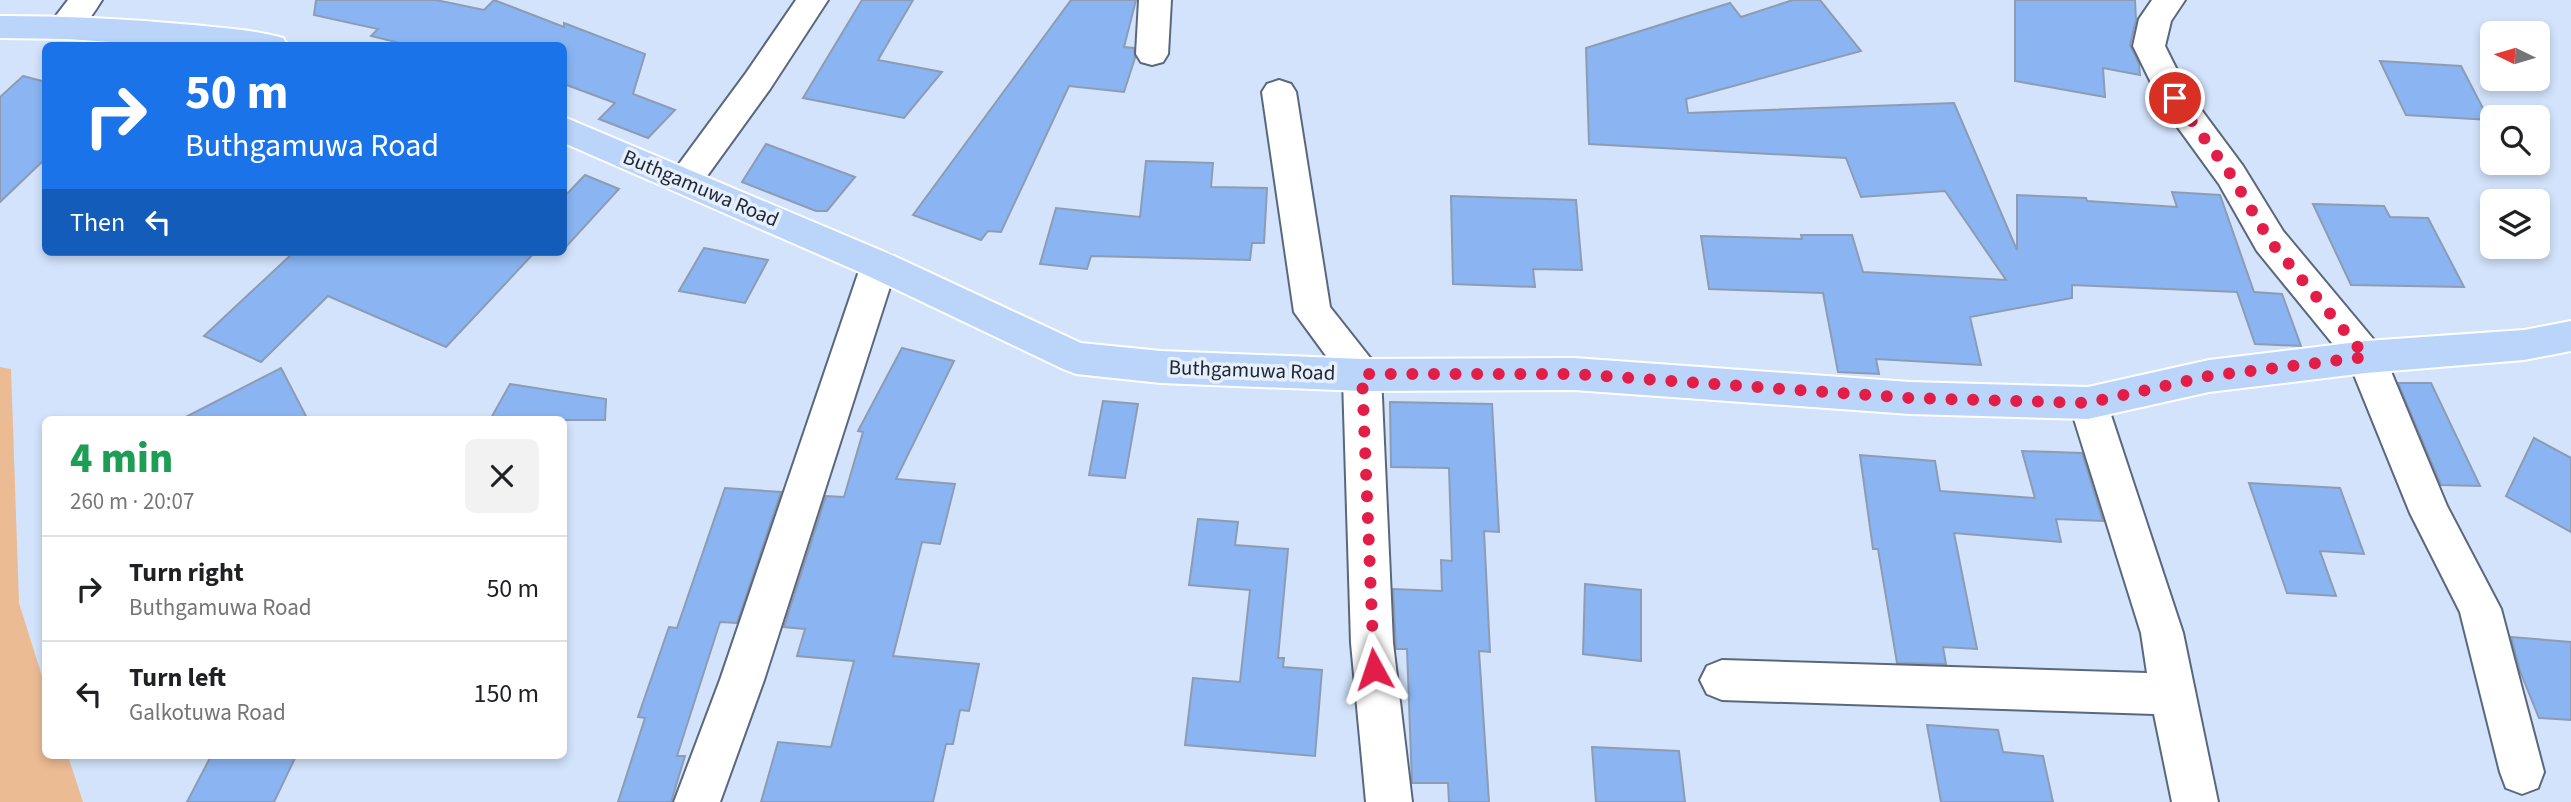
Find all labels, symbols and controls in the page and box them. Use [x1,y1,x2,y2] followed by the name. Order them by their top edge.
[2480,21,2550,91] north arrow
[2480,21,2550,259] map controls
[185,58,289,128] text: 50 m
[2145,68,2205,128] pin
[70,70,161,161] icon: right
[2156,79,2194,117] icon: arrive
[2480,105,2550,175] button: search
[185,123,439,169] text: Buthgamuwa Road
[618,142,784,234] street label: Buthgamuwa Road
[2480,189,2550,259] button: layers
[139,203,177,241] icon: left
[70,204,125,241] text: Then
[1168,352,1336,388] street label: Buthgamuwa Road
[70,429,173,489] text: 4 min
[465,439,539,513] button: close
[70,485,194,518] text: 260 m · 20:07
[129,554,244,591] text: Turn right
[70,570,108,608] icon: right
[486,570,539,607] text: 50 m
[129,591,312,624] text: Buthgamuwa Road
[1337,632,1411,706] position arrow
[129,659,226,696] text: Turn left
[70,675,108,713] icon: left
[473,675,539,712] text: 150 m
[129,696,286,729] text: Galkotuwa Road

